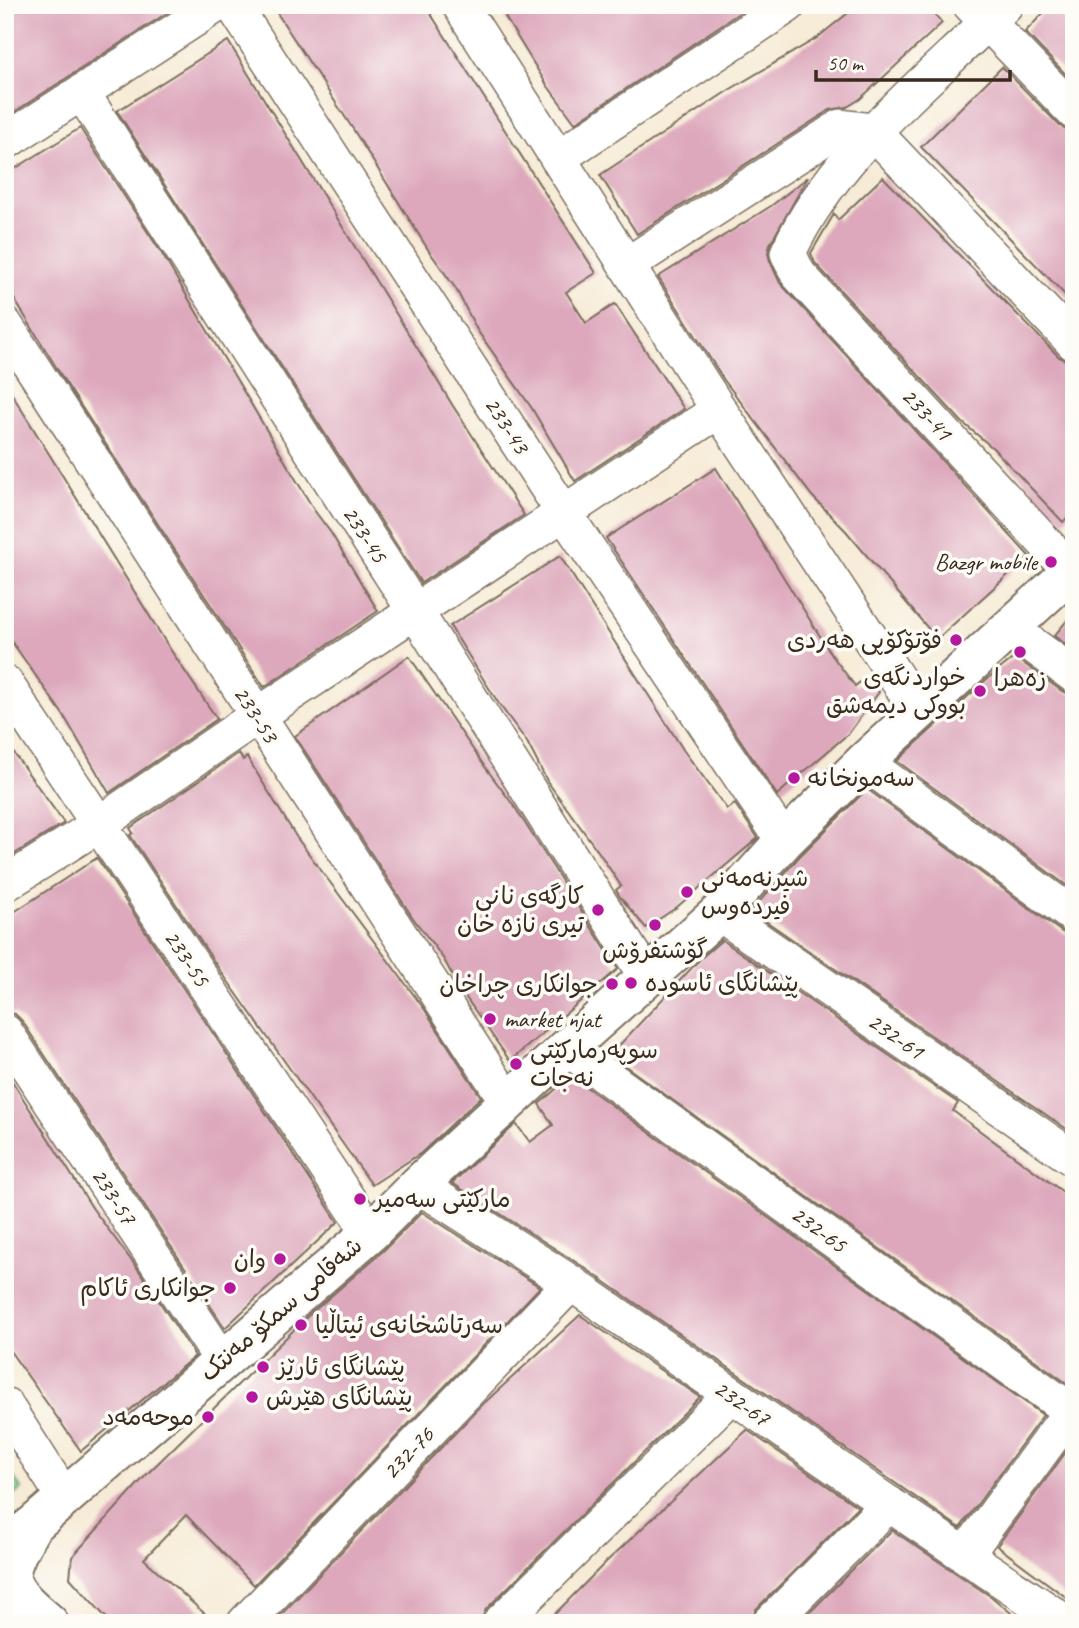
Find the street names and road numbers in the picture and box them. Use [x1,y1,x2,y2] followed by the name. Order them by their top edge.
[895,381,960,448] street label: 233-41
[478,391,538,461] street label: 233-43
[336,500,395,569] street label: 233-45
[227,680,287,750] street label: 233-53
[157,924,217,993] street label: 233-55
[862,1006,931,1067] street label: 232-61
[85,1162,144,1231] street label: 233-57
[785,1199,854,1260] street label: 232-65
[194,1230,368,1388] street label: شەقامی سمکۆ مەنتک
[708,1373,777,1434] street label: 232-67
[376,1419,441,1486] street label: 232-76

